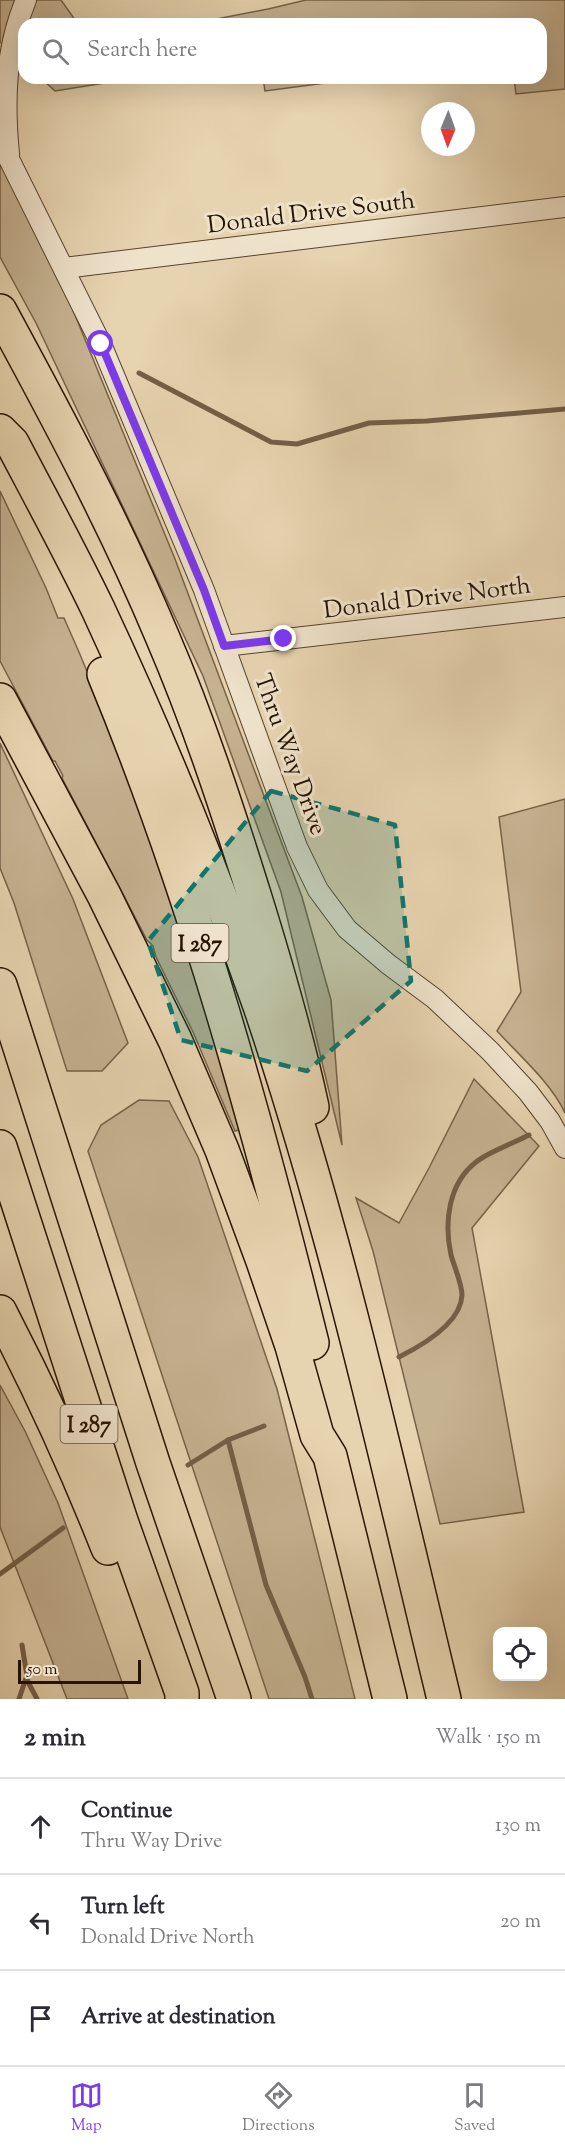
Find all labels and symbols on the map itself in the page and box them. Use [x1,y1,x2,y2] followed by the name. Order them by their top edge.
[421,102,475,156] north arrow
[205,184,417,244] street label: Donald Drive South
[87,330,113,356] route start
[322,569,533,629] street label: Donald Drive North
[270,625,296,651] route end
[244,669,334,840] street label: Thru Way Drive
[172,924,228,962] road number: I 287
[60,1405,118,1443] road number: I 287
[18,1657,141,1684] scale bar

